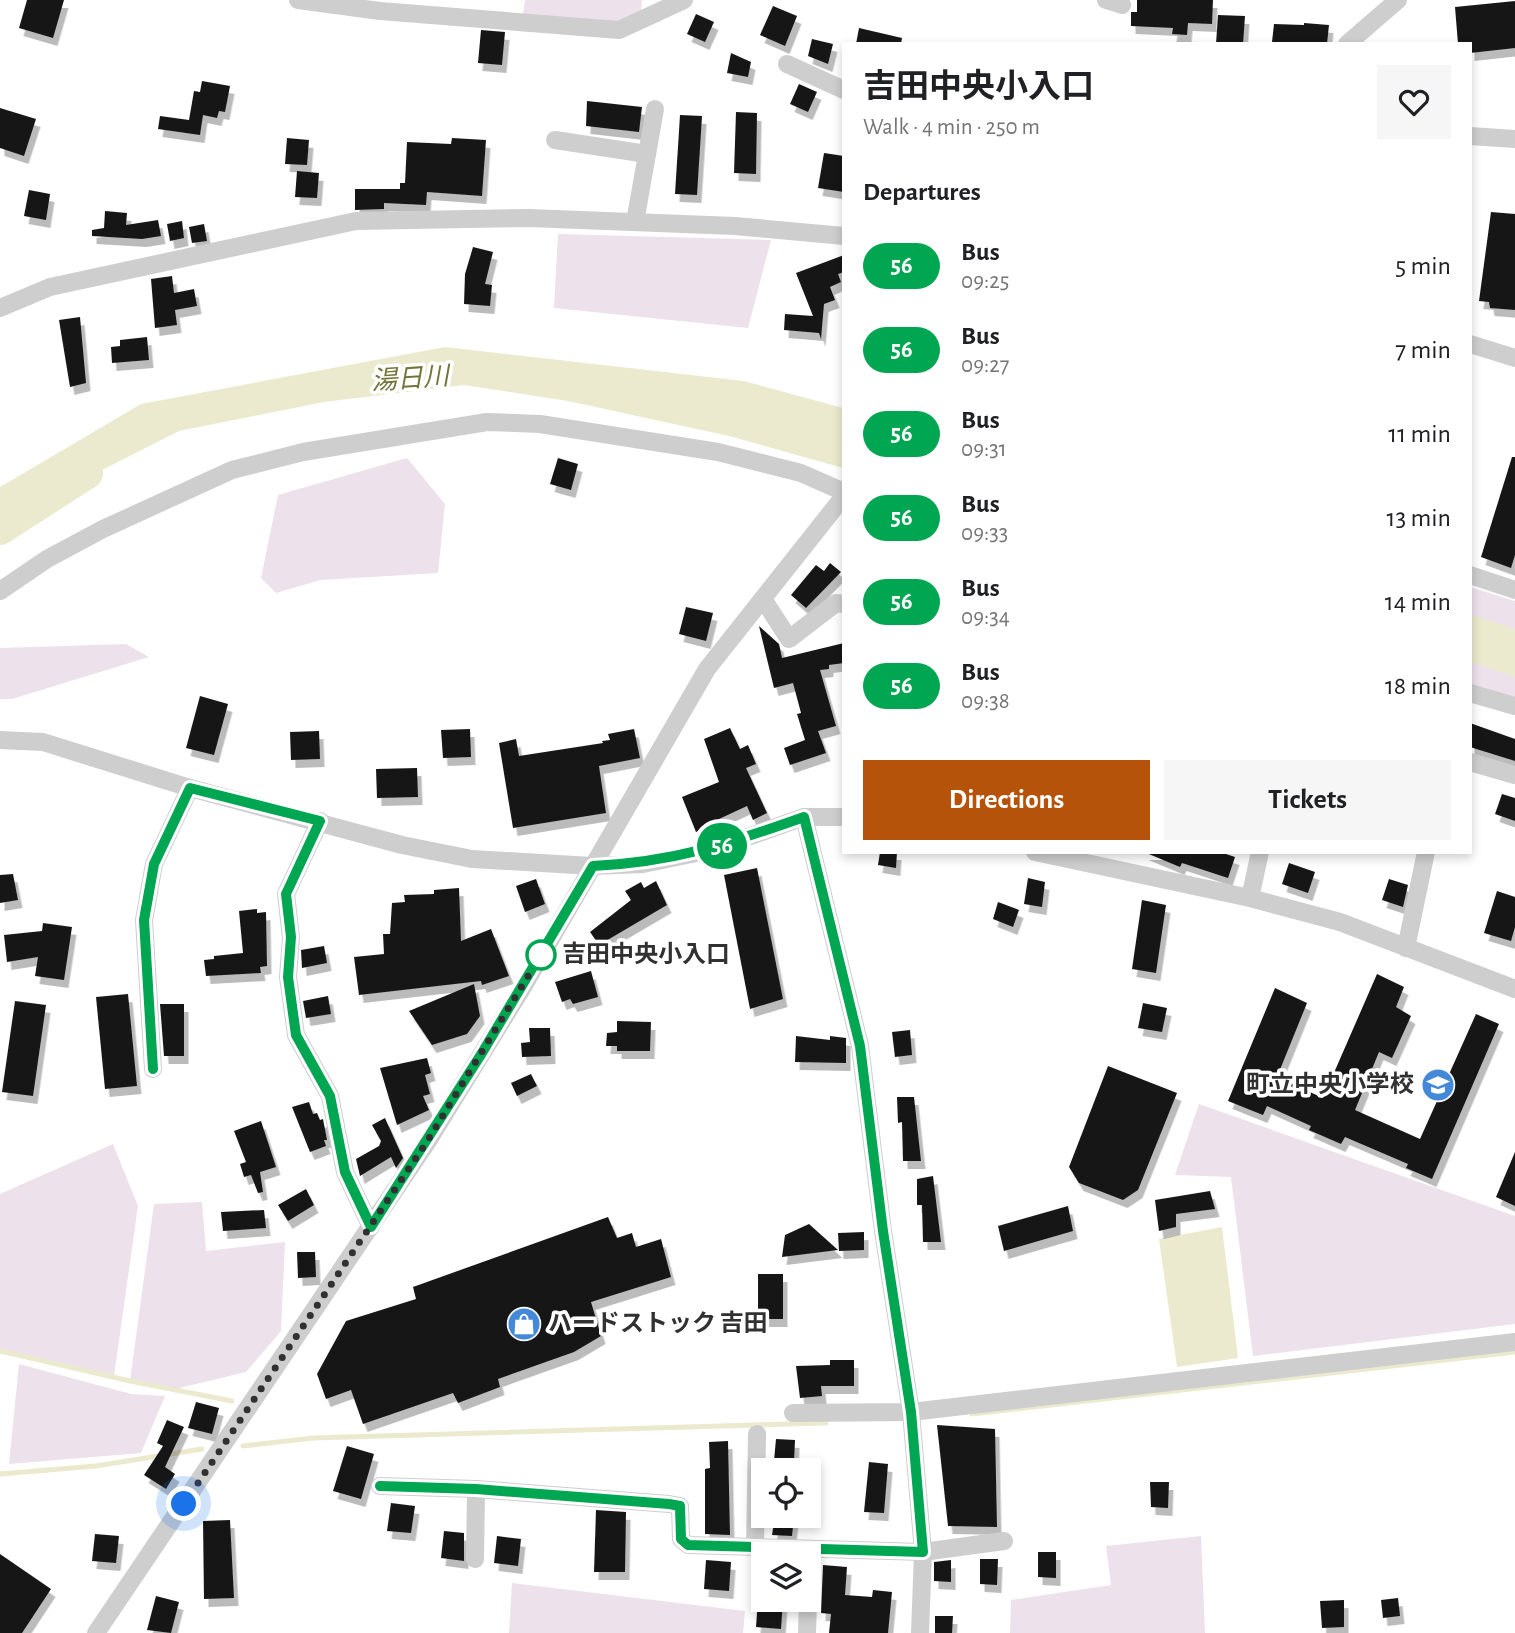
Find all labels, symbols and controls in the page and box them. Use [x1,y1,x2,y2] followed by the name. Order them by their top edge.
[1377,65,1451,139] button: heart
[863,71,1094,104] text: 吉田中央小入口
[863,116,1040,139] text: Walk · 4 min · 250 m
[863,179,981,205] text: Departures
[961,239,1000,265] text: Bus
[1395,253,1451,279] text: 5 min
[891,254,912,278] text: 56
[961,270,1009,293] text: 09:25
[961,323,1000,349] text: Bus
[1395,337,1451,363] text: 7 min
[891,338,912,362] text: 56
[961,354,1009,377] text: 09:27
[370,362,453,395] water label: 湯日川
[961,407,1000,433] text: Bus
[1388,421,1451,447] text: 11 min
[891,422,912,446] text: 56
[961,438,1007,461] text: 09:31
[961,491,1000,517] text: Bus
[1387,505,1451,531] text: 13 min
[891,506,912,530] text: 56
[961,522,1008,545] text: 09:33
[961,575,1000,601] text: Bus
[1385,589,1451,615] text: 14 min
[891,590,912,614] text: 56
[961,606,1010,629] text: 09:34
[961,659,1000,685] text: Bus
[1385,673,1451,699] text: 18 min
[891,674,912,698] text: 56
[961,690,1010,713] text: 09:38
[863,760,1150,840] button: Directions
[1164,760,1451,840] button: Tickets
[690,823,754,869] line badge: 56
[711,834,733,858] text: 56
[526,940,556,970] marker: 吉田中央小入口
[562,941,730,967] place label: 吉田中央小入口
[1419,1066,1457,1104] school or university icon: 町立中央小学校
[1246,1071,1414,1097] place label: 町立中央小学校
[505,1305,543,1343] shop icon: ハードストック 吉田
[548,1310,768,1336] place label: ハードストック 吉田
[751,1458,821,1612] map controls
[751,1458,821,1528] button: locate
[166,1486,201,1521] your location
[751,1542,821,1612] button: layers

